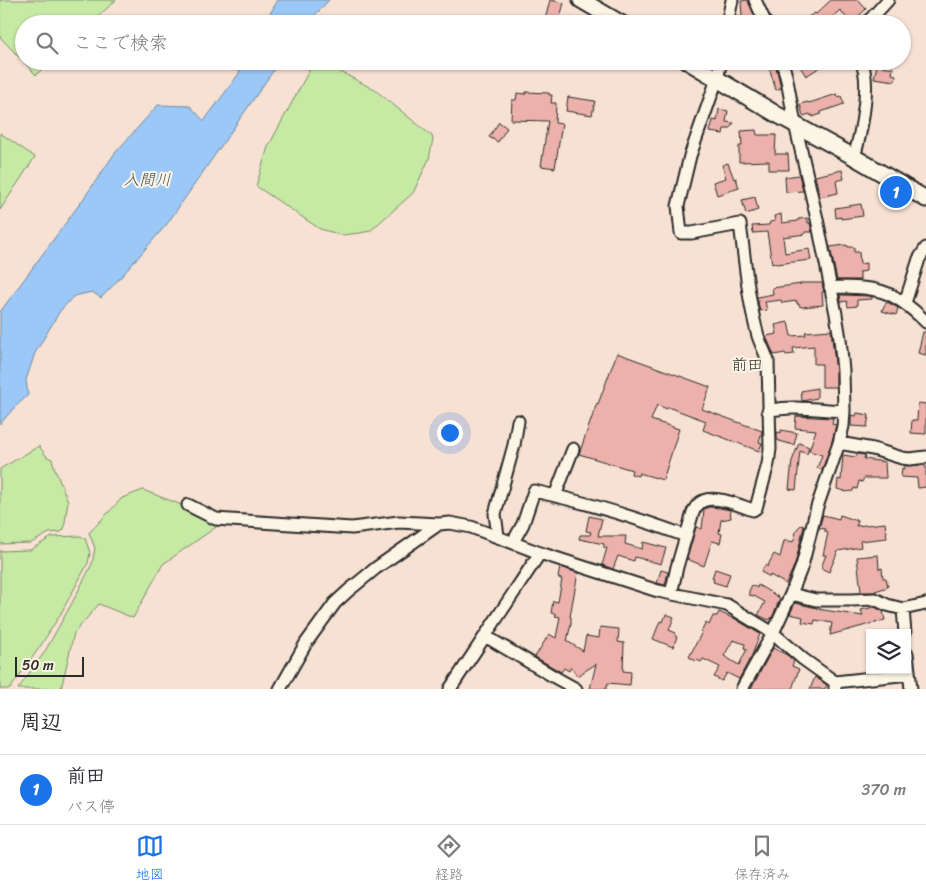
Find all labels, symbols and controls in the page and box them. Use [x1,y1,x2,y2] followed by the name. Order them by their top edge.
[15,15,911,70] search box
[73,26,168,59] text: ここで検索
[33,29,61,57] icon: search
[123,165,171,194] water label: 入間川
[880,173,912,211] pin: 1
[731,350,763,379] district label: 前田
[437,420,463,446] your location
[866,629,911,674] map controls
[866,629,911,674] button: layers
[22,653,54,678] text: 50 m
[15,654,84,677] scale bar
[20,703,62,741] text: 周辺
[67,759,105,792] text: 前田
[33,775,39,804] text: 1
[862,775,906,804] text: 370 m
[67,792,115,821] text: バス停
[136,832,164,887] tab: 地図
[435,832,463,887] tab: 経路
[734,832,790,887] tab: 保存済み

